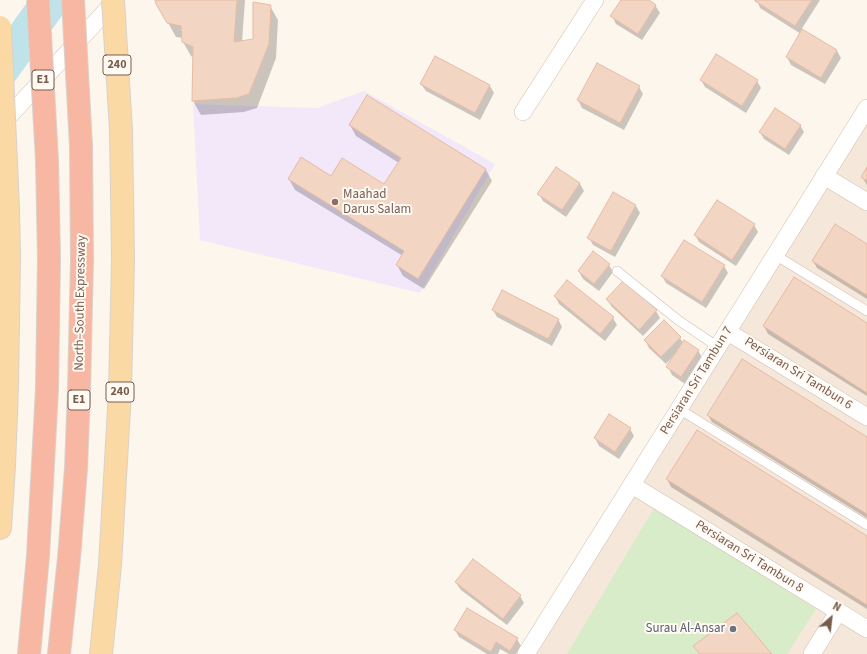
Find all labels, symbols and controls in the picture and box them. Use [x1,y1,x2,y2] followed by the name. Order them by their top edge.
[103,55,131,75] road number: 240
[32,70,54,90] road number: E1
[343,187,411,218] place label: Maahad Darus Salam
[330,197,340,207] marker: Maahad Darus Salam
[72,235,90,371] street label: North–South Expressway
[657,324,737,438] street label: Persiaran Sri Tambun 7
[741,334,855,414] street label: Persiaran Sri Tambun 6
[106,382,134,402] road number: 240
[68,390,90,410] road number: E1
[692,517,806,597] street label: Persiaran Sri Tambun 8
[811,598,851,638] north arrow
[830,599,844,615] text: N
[645,621,725,637] place label: Surau Al-Ansar
[728,624,738,634] marker: Surau Al-Ansar

